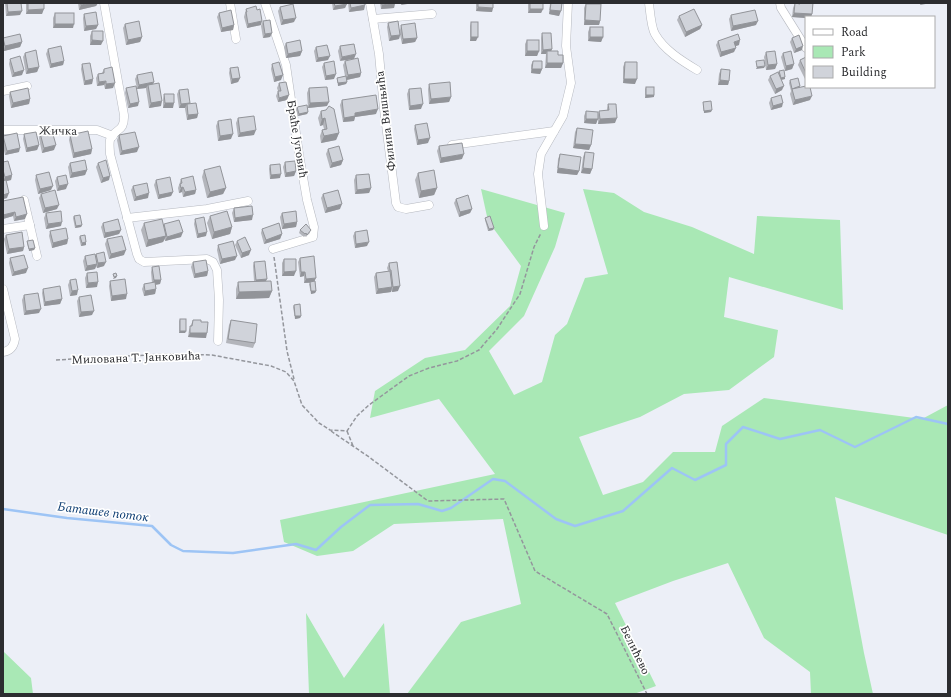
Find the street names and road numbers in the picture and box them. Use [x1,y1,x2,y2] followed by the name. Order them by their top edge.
[370,70,402,172] street label: Филипа Вишњића
[281,99,313,179] street label: Браће Југовић
[39,121,77,141] street label: Жичка
[71,346,201,370] street label: Милована Т. Јанковића
[615,622,655,678] street label: Белићево

